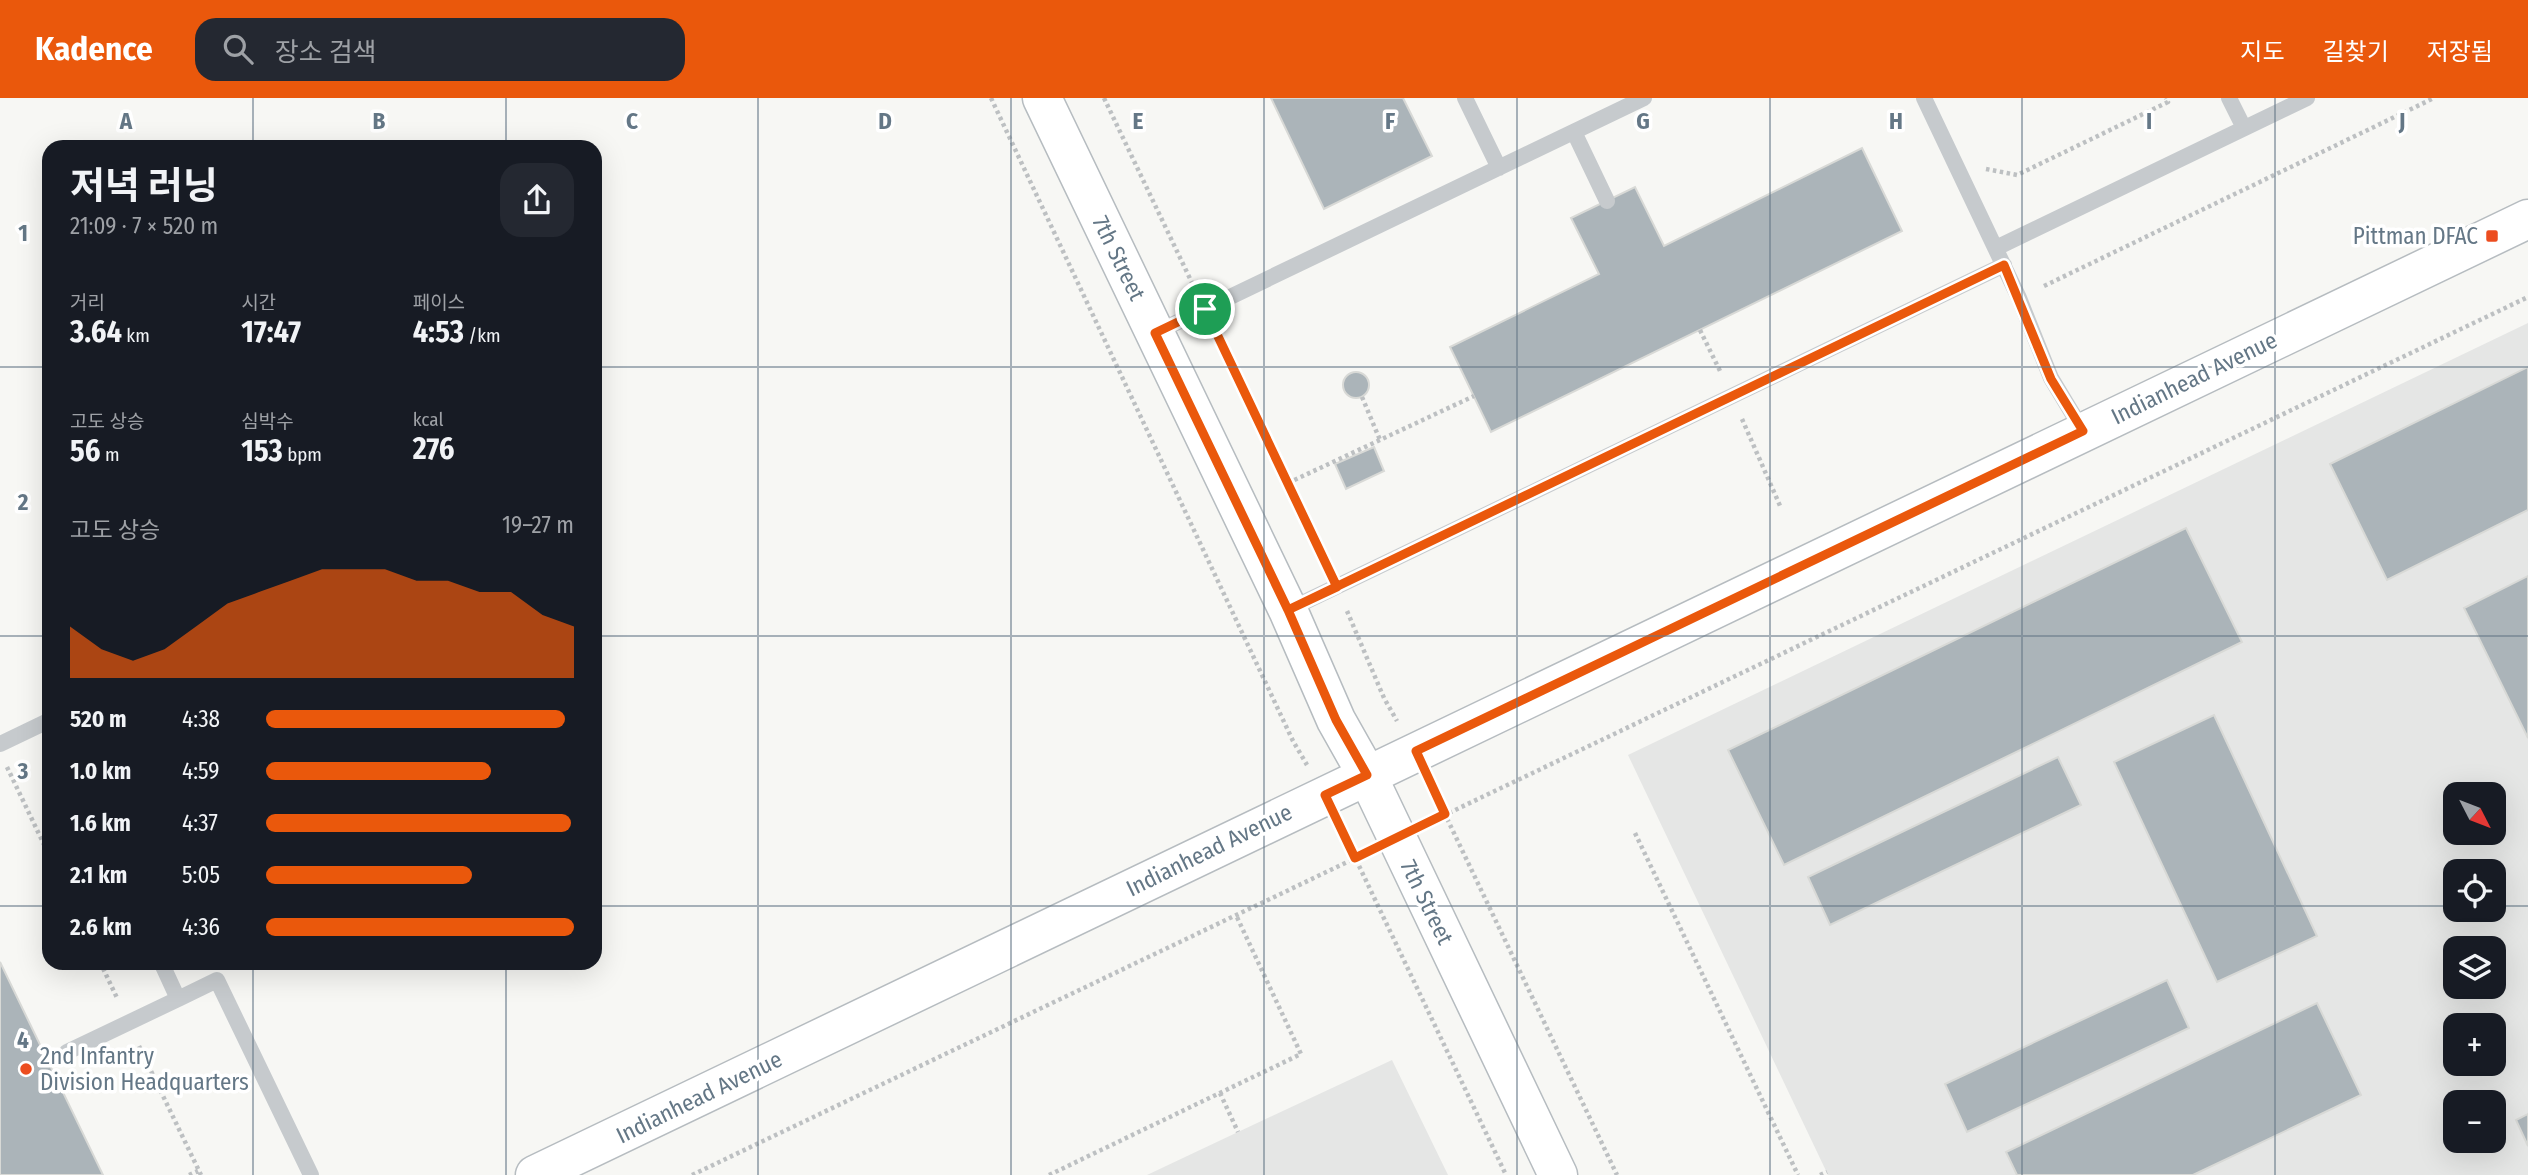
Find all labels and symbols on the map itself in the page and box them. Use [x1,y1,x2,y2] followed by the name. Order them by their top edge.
[119,107,133,135] text: A
[373,107,386,135] text: B
[626,107,638,135] text: C
[878,107,892,135] text: D
[1133,107,1144,135] text: E
[1385,107,1395,135] text: F
[1636,107,1650,135] text: G
[1889,107,1903,135] text: H
[2146,107,2152,135] text: I
[2398,107,2405,135] text: J
[1086,211,1152,305] street label: 7th Street
[18,219,28,247] text: 1
[2353,222,2478,250] place label: Pittman DFAC
[2484,228,2500,244] marker: Pittman DFAC
[1175,279,1235,339] pin
[2106,326,2282,430] street label: Indianhead Avenue
[17,488,29,516] text: 2
[17,757,29,785] text: 3
[2443,782,2506,845] north arrow
[1121,798,1297,902] street label: Indianhead Avenue
[1394,855,1460,949] street label: 7th Street
[17,1026,29,1054] text: 4
[40,1042,249,1096] place label: 2nd Infantry Division Headquarters
[611,1045,787,1149] street label: Indianhead Avenue
[18,1061,34,1077] marker: 2nd Infantry Division Headquarters

